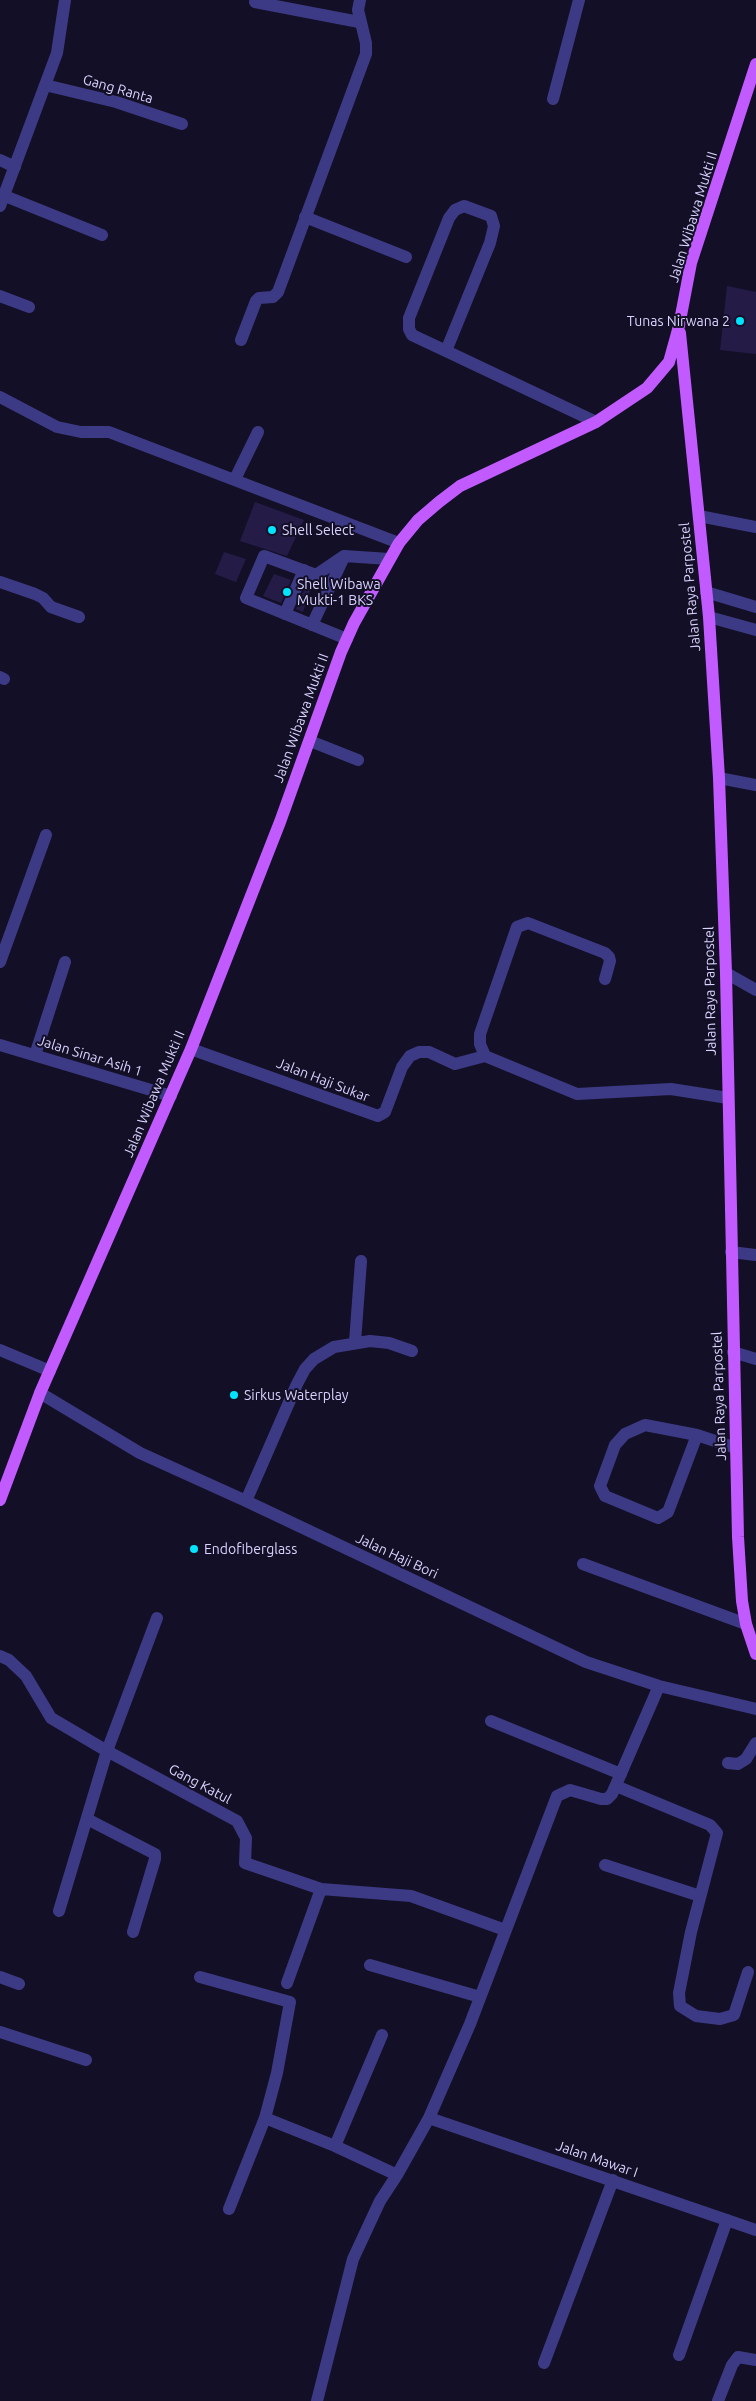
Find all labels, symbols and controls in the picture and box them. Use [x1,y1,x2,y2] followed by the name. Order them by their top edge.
[81,71,155,107] street label: Gang Ranta
[665,150,721,284] street label: Jalan Wibawa Mukti II
[627,313,730,329] place label: Tunas Nirwana 2
[734,315,746,327] marker: Tunas Nirwana 2
[282,522,354,538] place label: Shell Select
[676,522,704,652] street label: Jalan Raya Parpostel
[266,524,278,536] marker: Shell Select
[297,576,381,608] place label: Shell Wibawa Mukti-1 BKS
[281,586,293,598] marker: Shell Wibawa Mukti-1 BKS
[270,651,332,785] street label: Jalan Wibawa Mukti II
[700,926,720,1056] street label: Jalan Raya Parpostel
[120,1028,188,1160] street label: Jalan Wibawa Mukti II
[36,1032,144,1080] street label: Jalan Sinar Asih 1
[274,1055,372,1105] street label: Jalan Haji Sukar
[708,1331,730,1461] street label: Jalan Raya Parpostel
[244,1387,349,1403] place label: Sirkus Waterplay
[228,1389,240,1401] marker: Sirkus Waterplay
[353,1530,441,1582] street label: Jalan Haji Bori
[204,1541,297,1557] place label: Endofiberglass
[188,1543,200,1555] marker: Endofiberglass
[166,1760,234,1808] street label: Gang Katul
[554,2137,640,2181] street label: Jalan Mawar I

